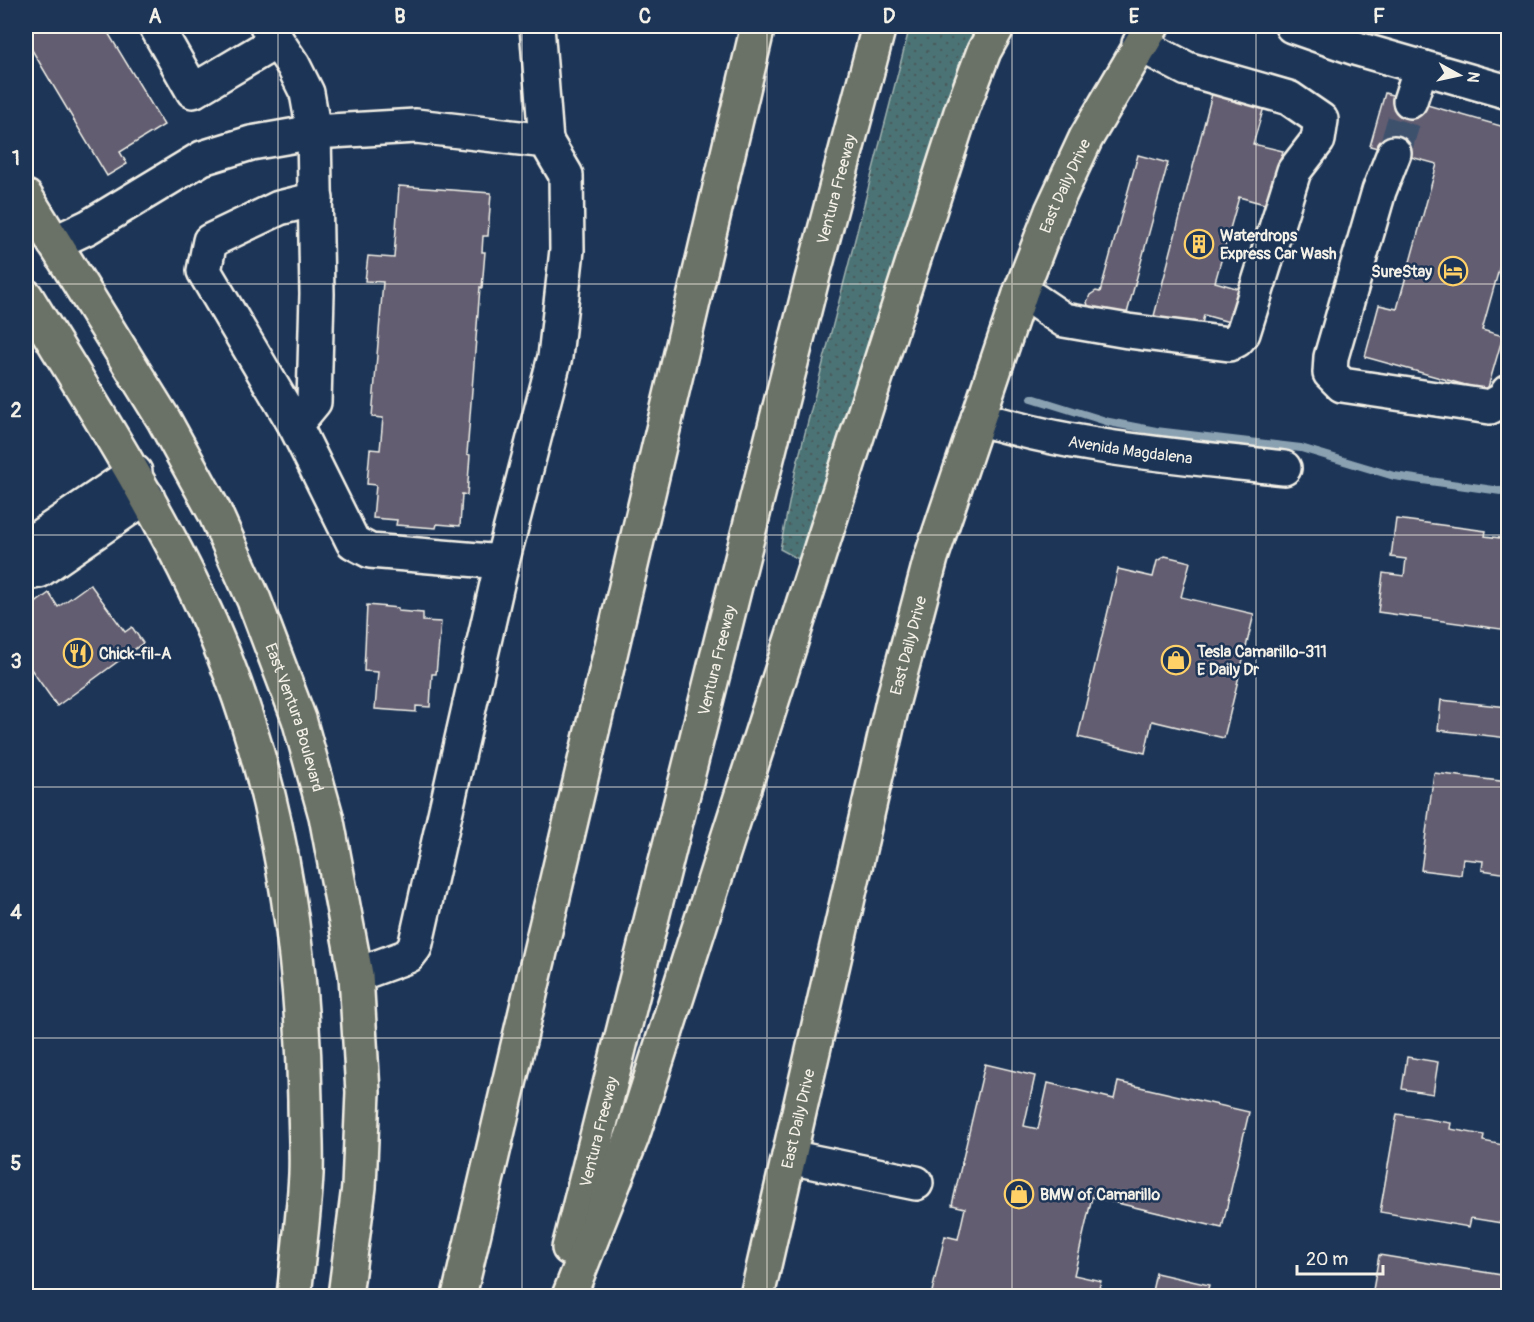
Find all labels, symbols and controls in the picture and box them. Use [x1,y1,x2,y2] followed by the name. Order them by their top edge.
[149,4,162,29] text: A
[394,4,406,29] text: B
[639,4,651,29] text: C
[883,4,896,29] text: D
[1129,4,1140,29] text: E
[1373,4,1385,29] text: F
[1429,45,1489,105] north arrow
[1462,70,1484,84] text: N
[813,132,861,247] street label: Ventura Freeway
[1035,136,1095,236] street label: East Daily Drive
[12,146,20,171] text: 1
[1220,226,1337,264] place label: Waterdrops Express Car Wash
[1183,228,1215,260] building icon: Waterdrops Express Car Wash
[1437,255,1469,287] hotel icon: SureStay
[1371,262,1432,282] place label: SureStay
[10,398,22,423] text: 2
[1067,431,1194,469] street label: Avenida Magdalena
[886,594,932,697] street label: East Daily Drive
[694,603,741,718] street label: Ventura Freeway
[62,637,94,669] restaurant icon: Chick-fil-A
[260,640,328,794] street label: East Ventura Boulevard
[1196,642,1327,680] place label: Tesla Camarillo-311 E Daily Dr
[99,644,172,664] place label: Chick-fil-A
[1160,644,1192,676] shop icon: Tesla Camarillo-311 E Daily Dr
[10,649,22,674] text: 3
[10,900,22,925] text: 4
[777,1067,820,1171] street label: East Daily Drive
[576,1074,623,1189] street label: Ventura Freeway
[11,1151,22,1176] text: 5
[1003,1178,1035,1210] shop icon: BMW of Camarillo
[1040,1185,1160,1205] place label: BMW of Camarillo
[1297,1238,1382,1276] scale bar
[1306,1248,1348,1271] text: 20 m

